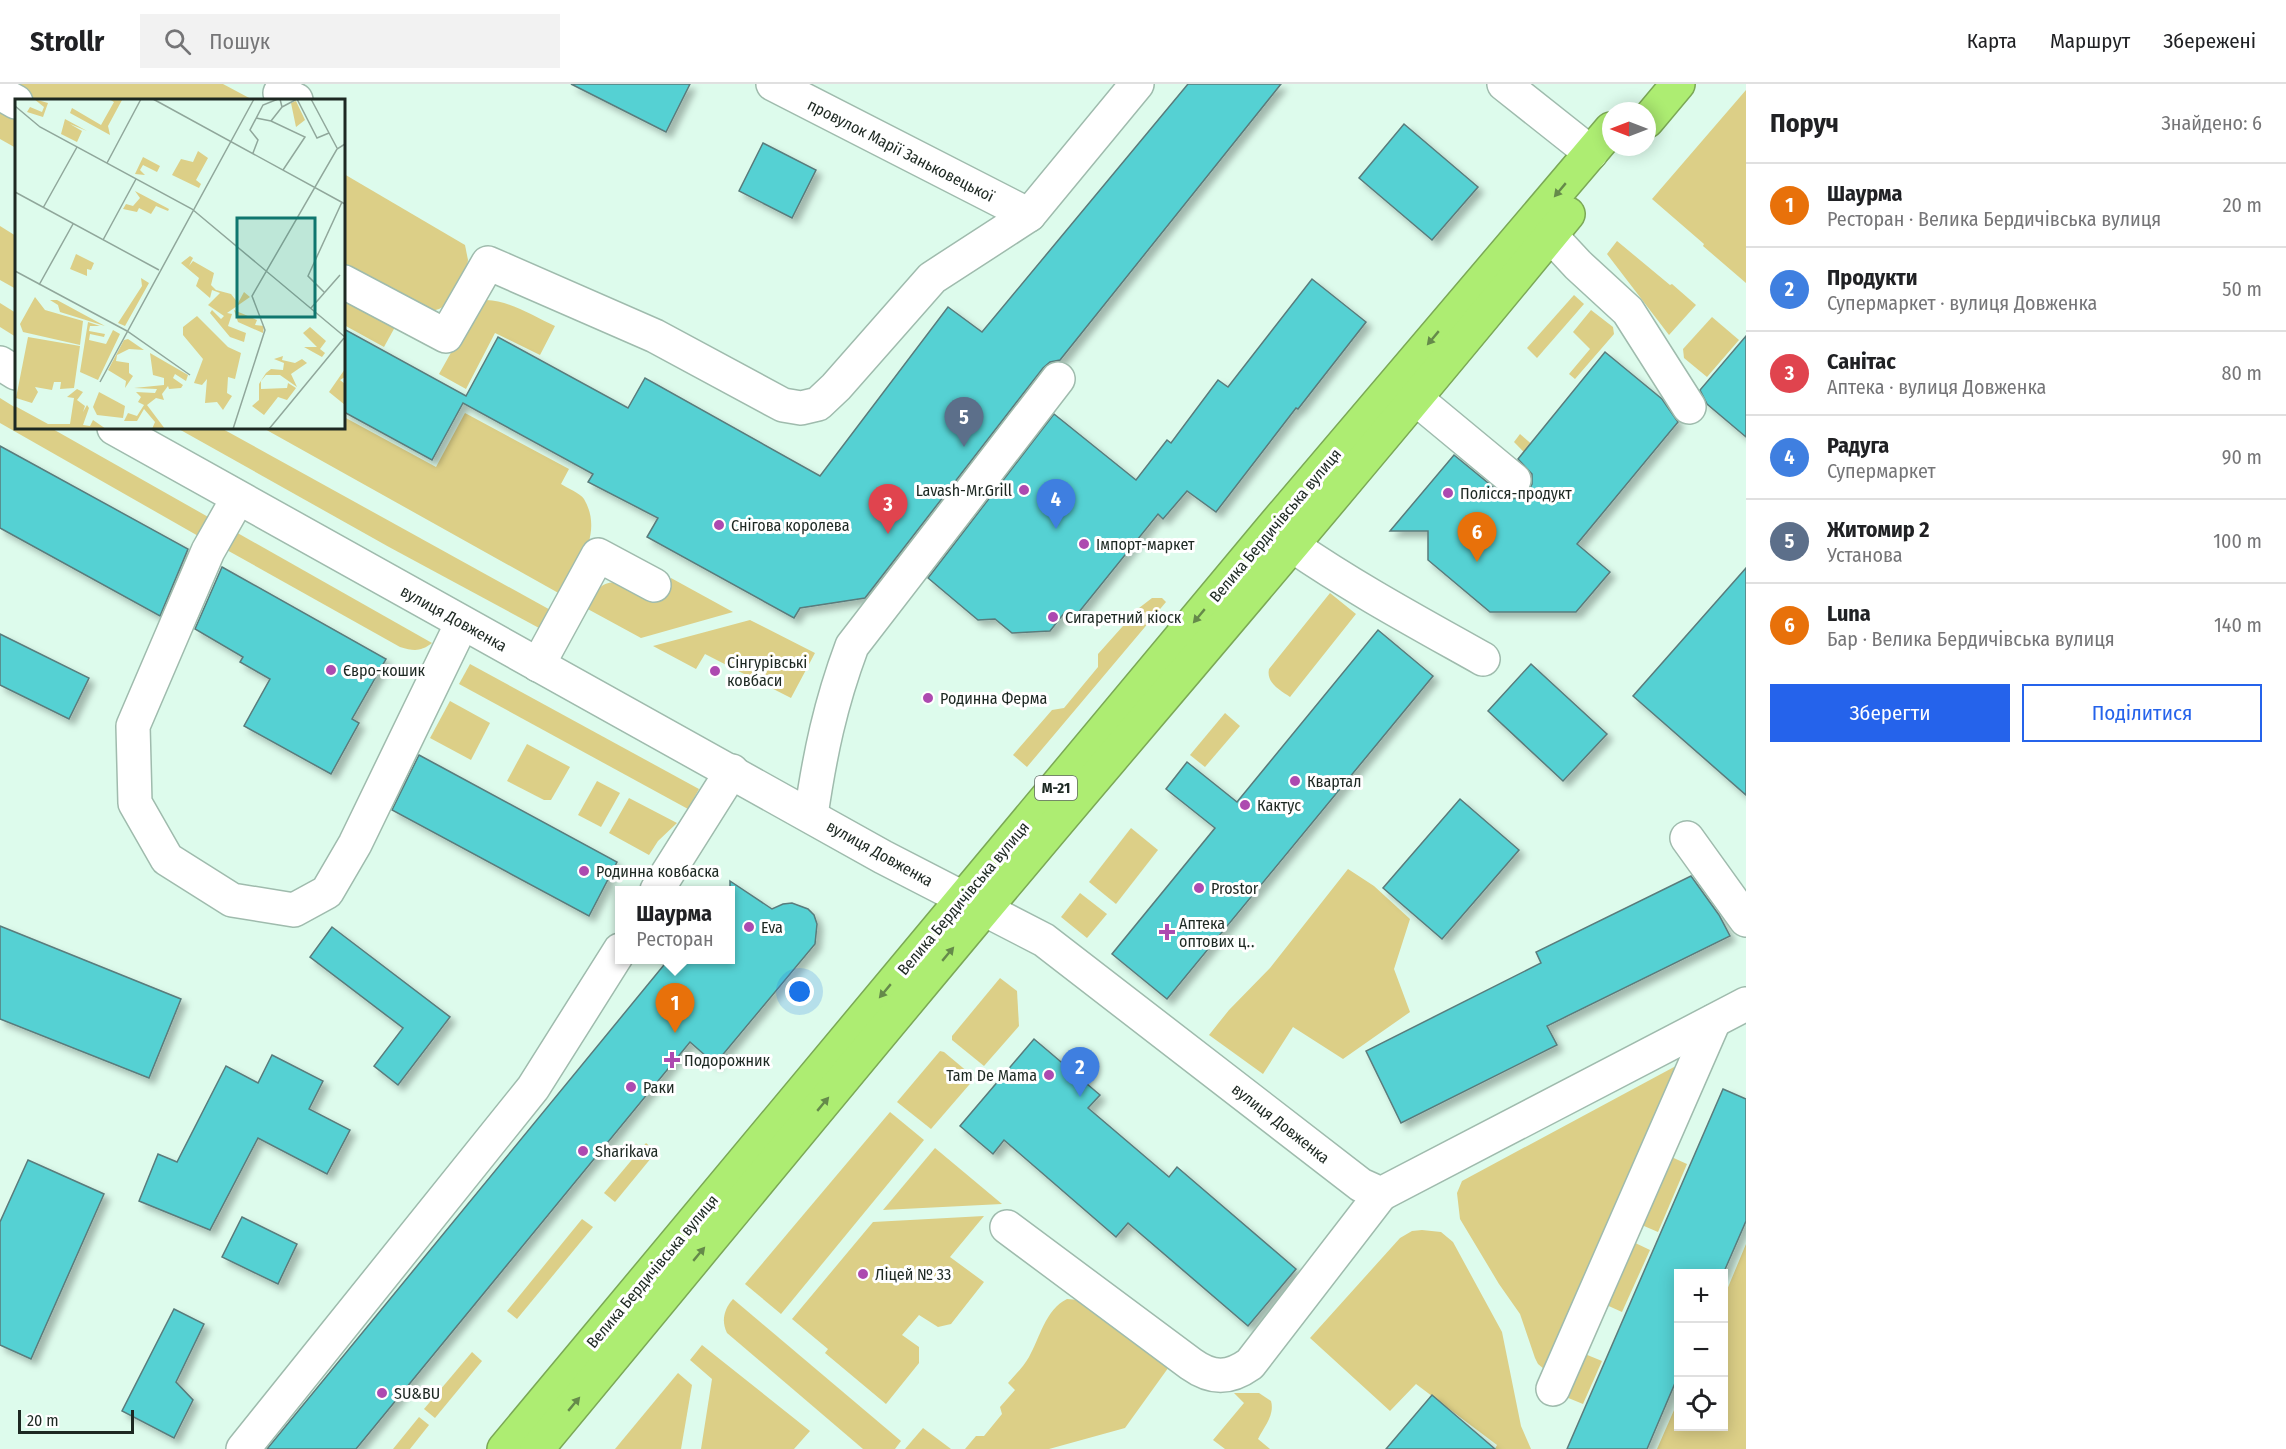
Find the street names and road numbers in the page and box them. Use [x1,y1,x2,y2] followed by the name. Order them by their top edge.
[804,95,998,206] street label: провулок Марії Заньковецької
[1206,445,1345,606] street label: Велика Бердичівська вулиця
[397,581,510,656] street label: вулиця Довженка
[1035,776,1077,800] road number: М-21
[823,816,936,891] street label: вулиця Довженка
[894,818,1033,979] street label: Велика Бердичівська вулиця
[1228,1079,1333,1167] street label: вулиця Довженка
[583,1191,722,1352] street label: Велика Бердичівська вулиця

